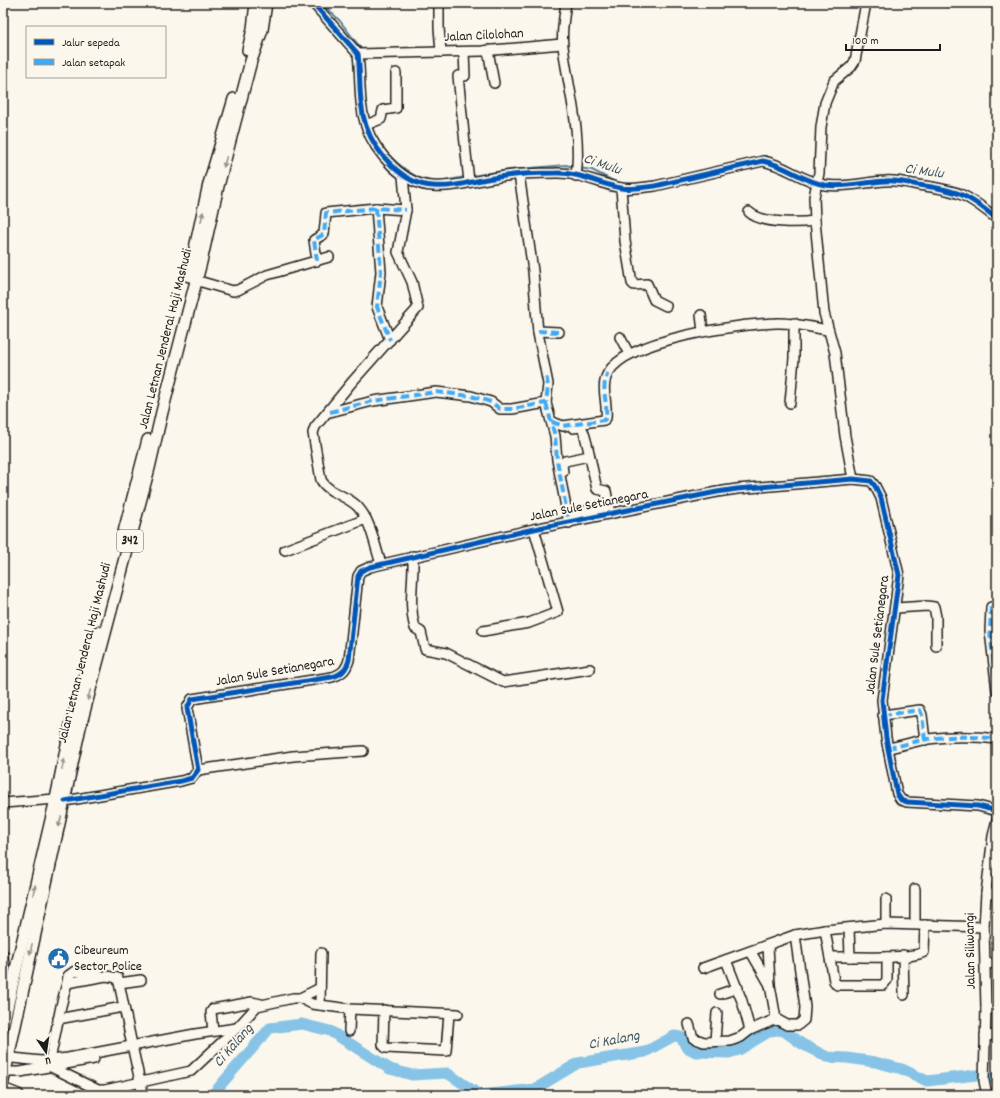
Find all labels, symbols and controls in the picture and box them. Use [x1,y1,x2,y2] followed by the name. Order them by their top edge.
[444,24,524,48] street label: Jalan Cilolohan
[26,26,166,78] legend
[846,26,940,52] scale bar
[852,33,879,50] text: 100 m
[62,35,120,52] text: Jalur sepeda
[62,55,125,72] text: Jalan setapak
[580,148,625,182] water label: Ci Mulu
[221,156,227,169] one-way arrow
[903,158,946,186] water label: Ci Mulu
[200,211,206,223] one-way arrow
[134,246,198,431] street label: Jalan Letnan Jenderal Haji Mashudi
[528,485,650,527] street label: Jalan Sule Setianegara
[117,530,143,552] road number: 342
[53,560,117,745] street label: Jalan Letnan Jenderal Haji Mashudi
[861,574,895,696] street label: Jalan Sule Setianegara
[214,652,336,692] street label: Jalan Sule Setianegara
[86,690,92,702] one-way arrow
[61,757,67,770] one-way arrow
[57,816,63,828] one-way arrow
[32,884,38,897] one-way arrow
[960,912,982,989] street label: Jalan Siliwangi
[74,941,142,977] place label: Cibeureum Sector Police
[28,943,34,955] one-way arrow
[45,946,71,972] public building icon: Cibeureum Sector Police
[209,1019,260,1073] water label: Ci Kalang
[587,1025,642,1057] water label: Ci Kalang
[26,1032,66,1072] north arrow
[43,1051,52,1068] text: U

